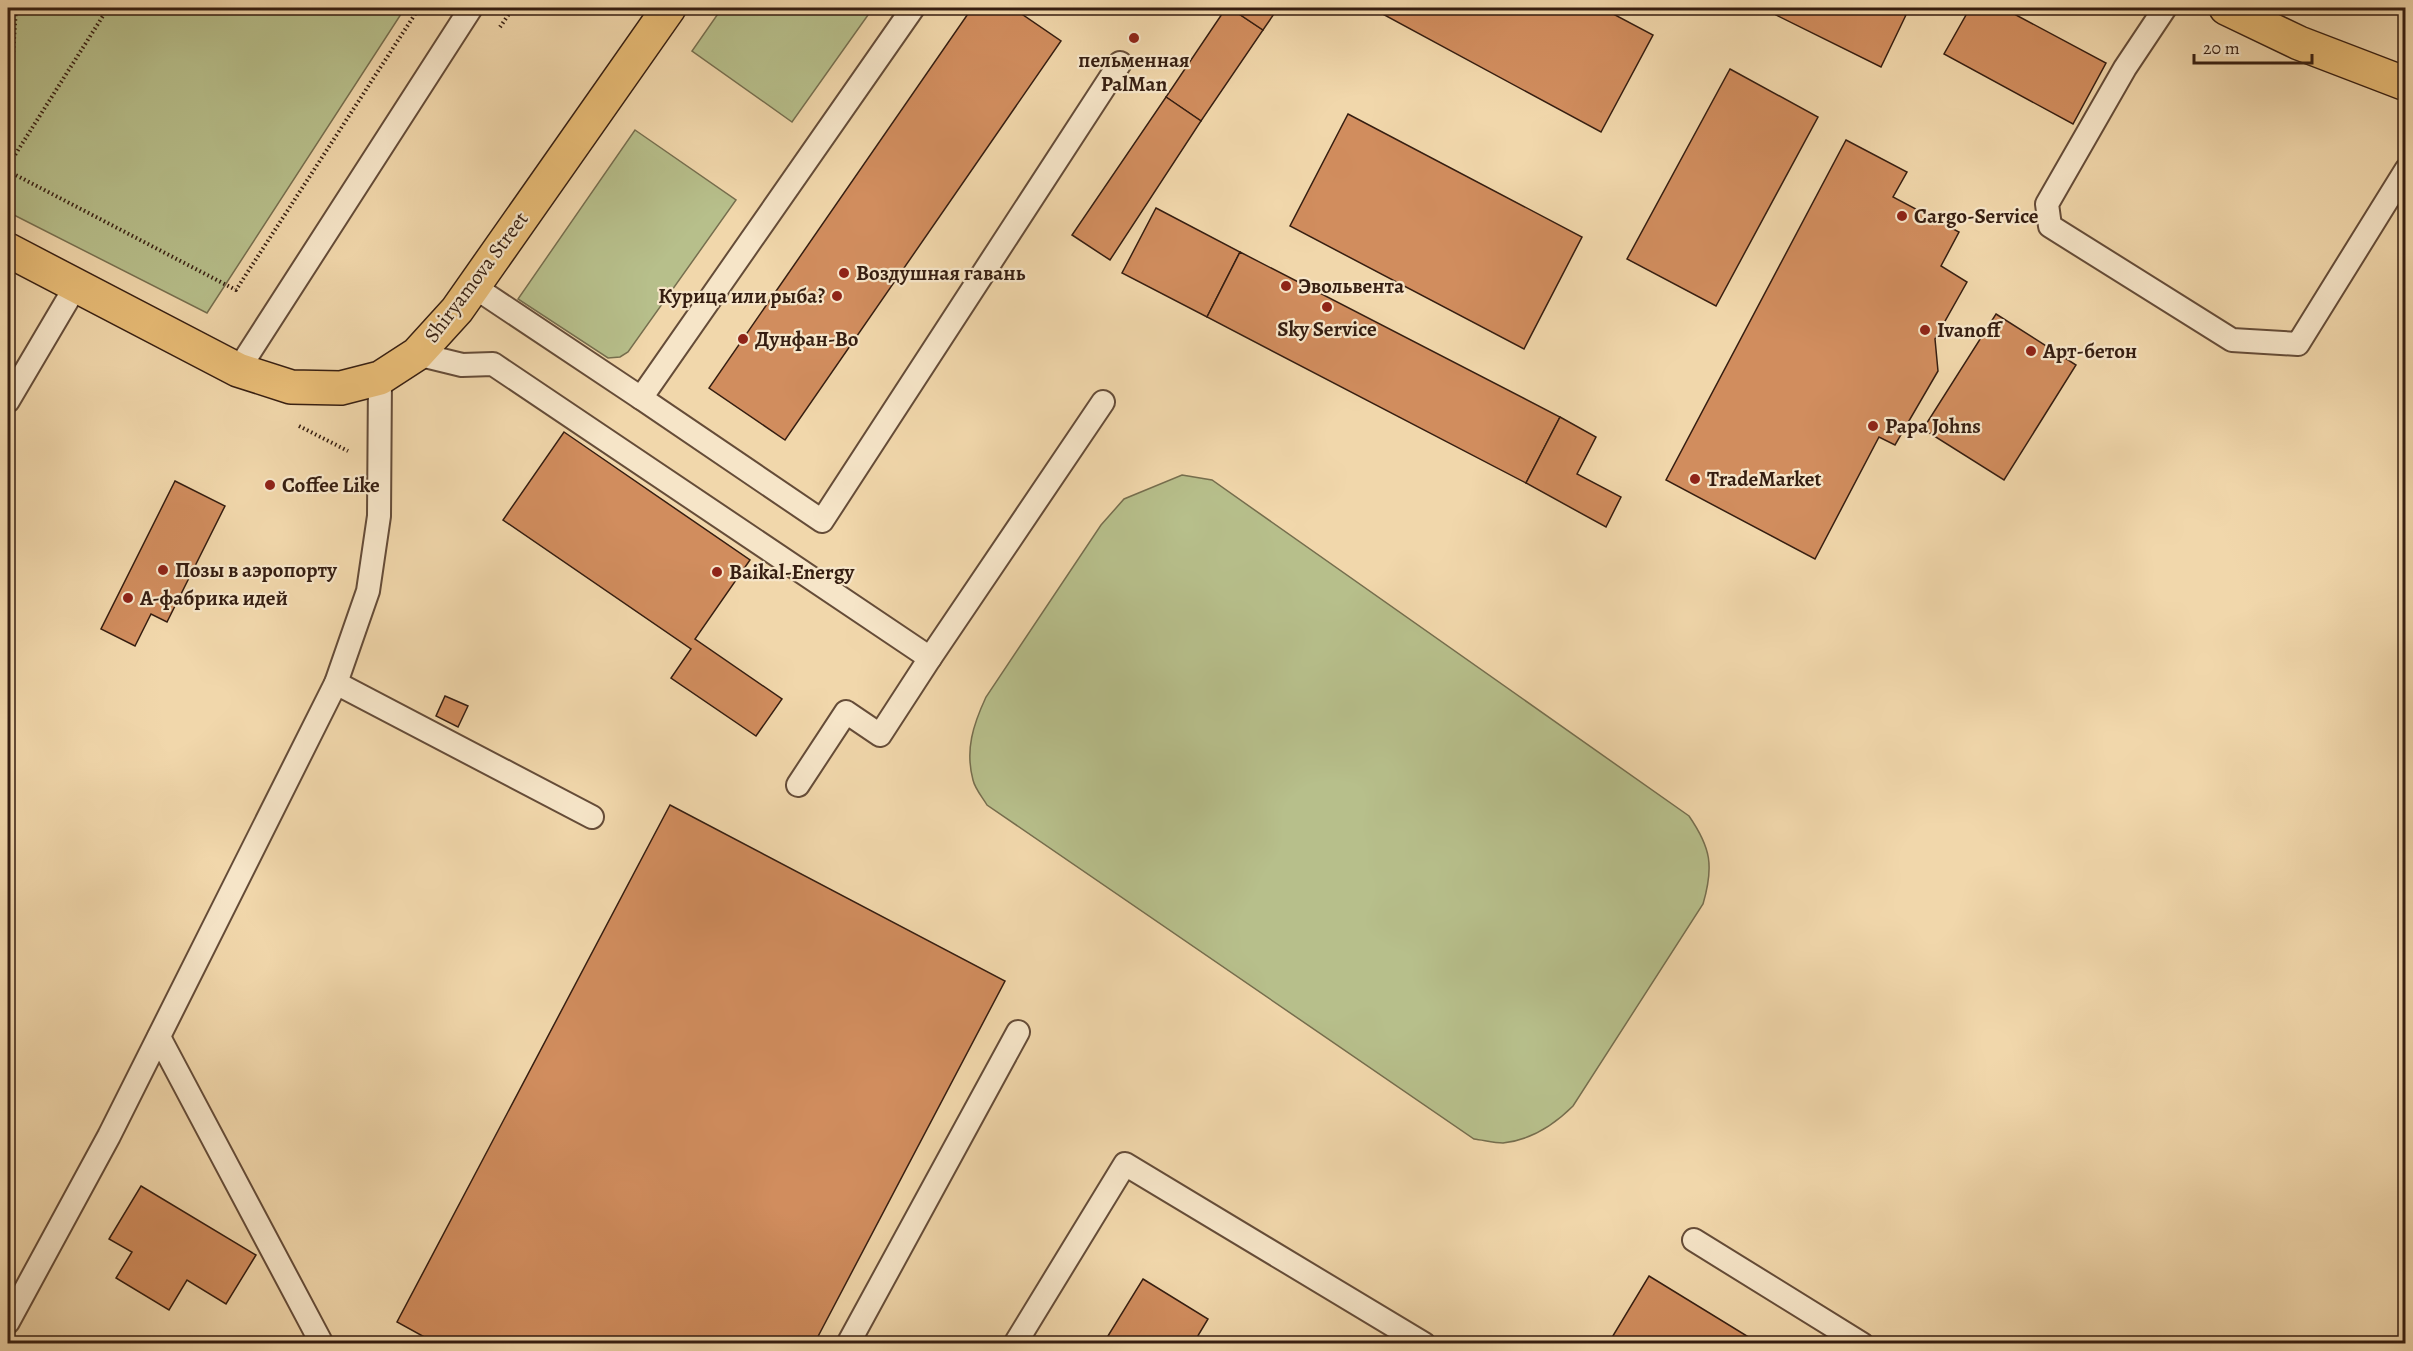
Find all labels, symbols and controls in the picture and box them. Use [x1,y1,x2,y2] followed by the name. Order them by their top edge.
[2194,27,2312,65] scale bar
[1127,31,1141,45] marker: пельменная PalMan
[2203,36,2240,60] text: 20 m
[1078,46,1190,98] place label: пельменная PalMan
[1914,202,2039,230] place label: Cargo-Service
[417,206,535,348] street label: Shiryamova Street
[1895,209,1909,223] marker: Cargo-Service
[856,259,1026,287] place label: Воздушная гавань
[837,266,851,280] marker: Воздушная гавань
[1298,272,1404,300] place label: Эвольвента
[1279,279,1293,293] marker: Эвольвента
[658,282,825,310] place label: Курица или рыба?
[830,289,844,303] marker: Курица или рыба?
[1320,300,1334,314] marker: Sky Service
[1277,315,1377,343] place label: Sky Service
[1937,316,2003,344] place label: Ivanoff
[1918,323,1932,337] marker: Ivanoff
[755,325,859,353] place label: Дунфан-Во
[736,332,750,346] marker: Дунфан-Во
[2042,337,2137,365] place label: Арт-бетон
[2024,344,2038,358] marker: Арт-бетон
[1885,412,1981,440] place label: Papa Johns
[1866,419,1880,433] marker: Papa Johns
[1707,465,1821,493] place label: TradeMarket
[282,471,380,499] place label: Coffee Like
[1688,472,1702,486] marker: TradeMarket
[263,478,277,492] marker: Coffee Like
[175,556,338,584] place label: Позы в аэропорту
[729,558,855,586] place label: Baikal-Energy
[156,563,170,577] marker: Позы в аэропорту
[710,565,724,579] marker: Baikal-Energy
[139,584,288,612] place label: А-фабрика идей
[121,591,135,605] marker: А-фабрика идей

